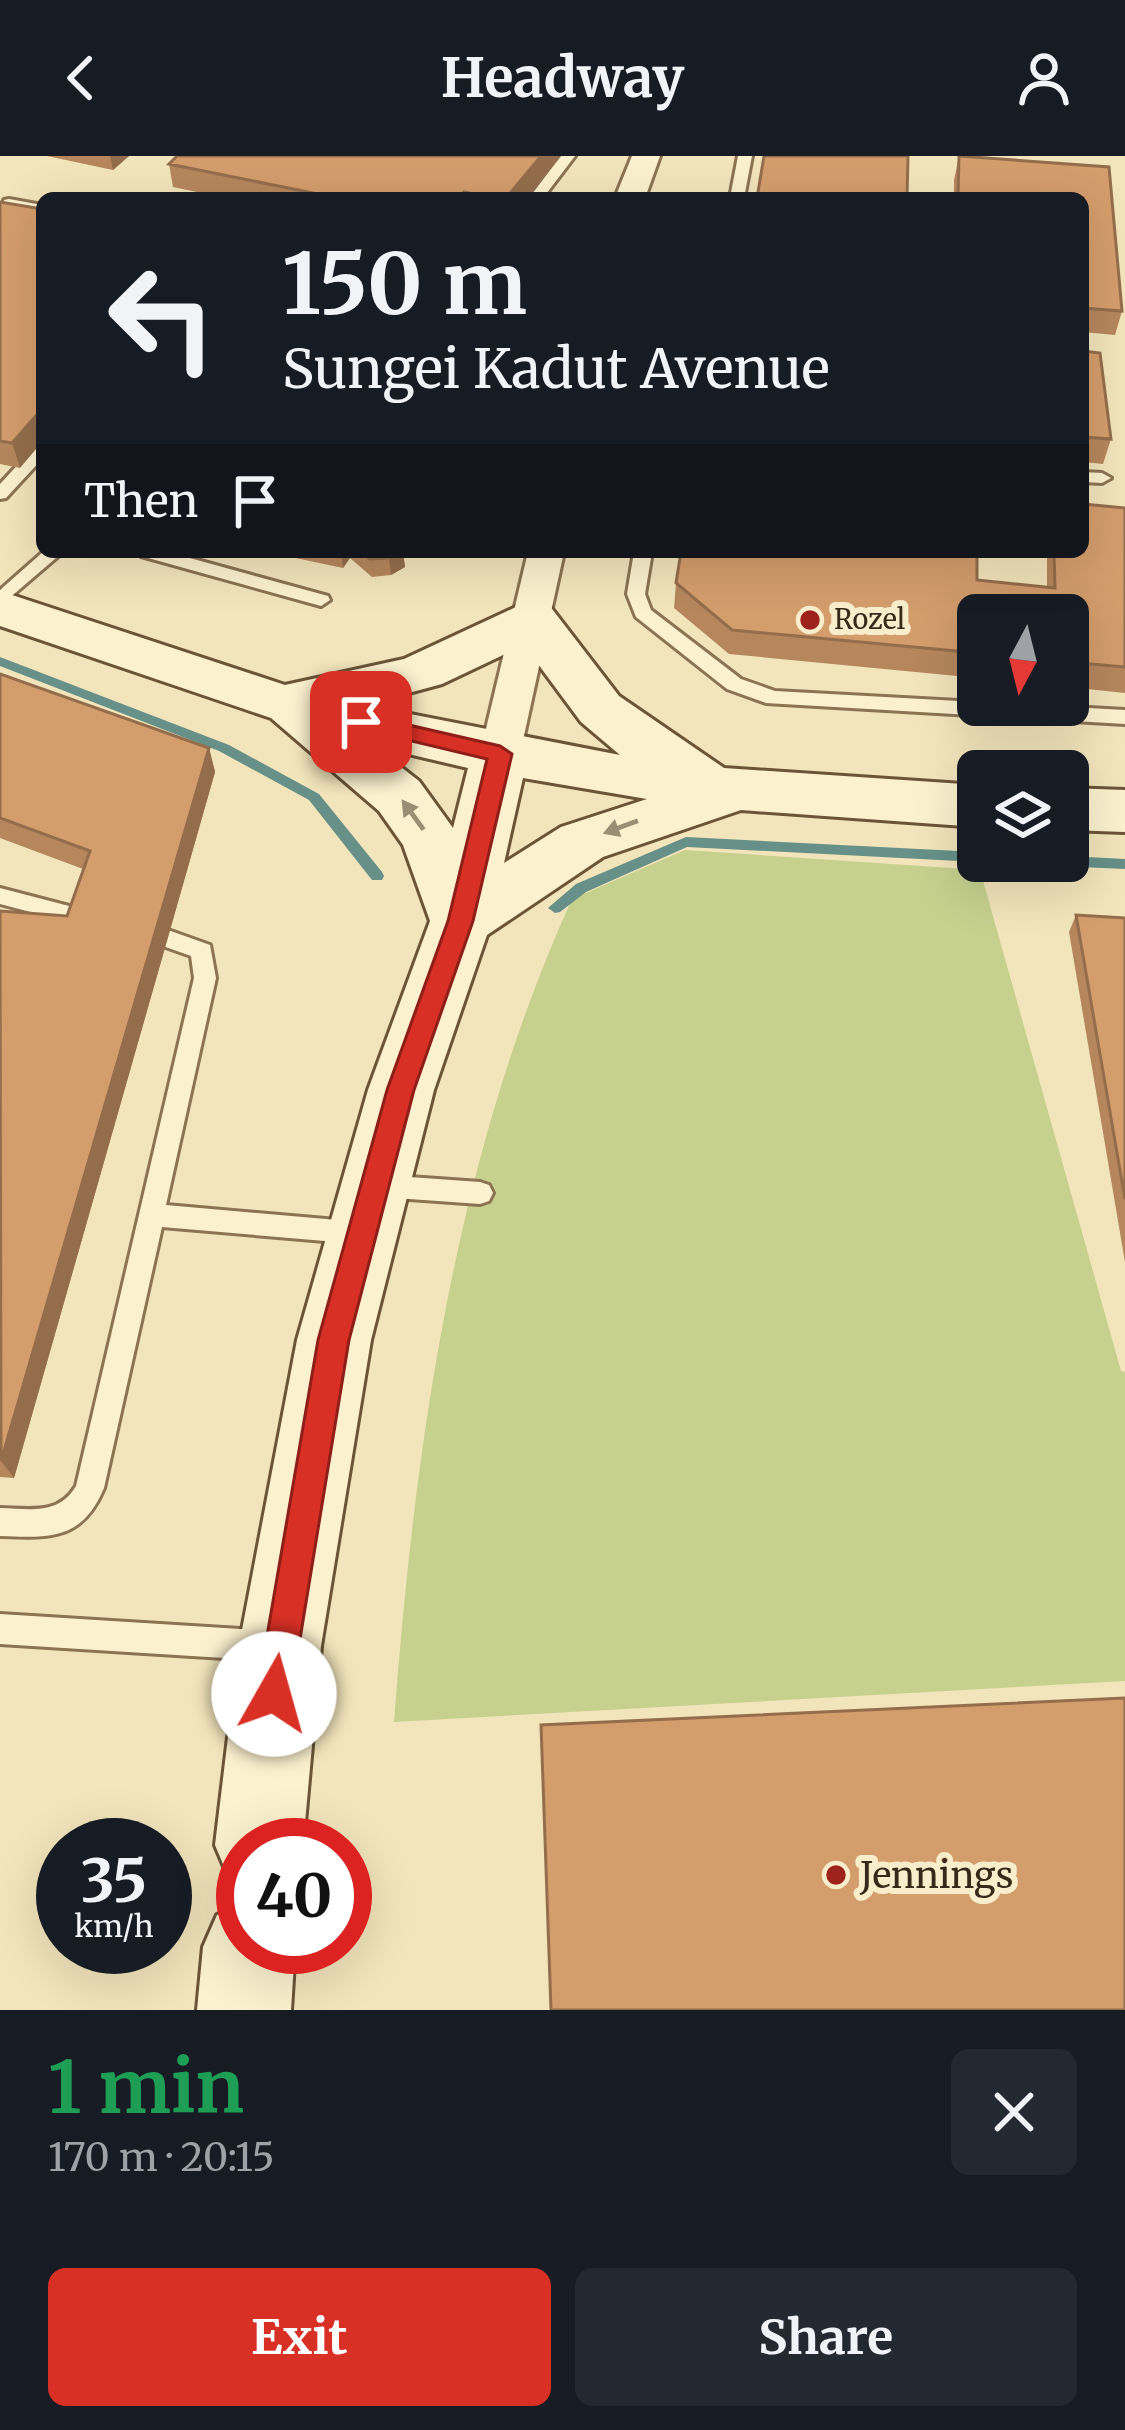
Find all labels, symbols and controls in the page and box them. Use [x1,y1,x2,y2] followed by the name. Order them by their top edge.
[441,44,684,112] text: Headway
[48,45,114,111] icon: back
[1011,45,1077,111] icon: person
[282,231,527,337] text: 150 m
[84,240,240,396] icon: left
[282,335,830,403] text: Sungei Kadut Avenue
[222,468,288,534] icon: arrive
[84,473,198,529] text: Then
[957,594,1089,726] north arrow
[957,594,1089,882] map controls
[834,602,905,636] place label: Rozel
[797,607,823,633] marker: Rozel
[310,671,412,773] pin
[328,689,394,755] icon: arrive
[957,750,1089,882] button: layers
[402,799,425,831] one-way arrow
[603,819,639,837] one-way arrow
[211,1631,337,1757] position arrow
[216,1818,372,1974] speed limit sign: 40
[81,1843,147,1918] text: 35
[859,1853,1013,1898] place label: Jennings
[823,1862,849,1888] marker: Jennings
[74,1907,154,1945] text: km/h
[48,2042,244,2133] text: 1 min
[951,2049,1077,2175] button: close
[48,2133,275,2182] text: 170 m · 20:15
[48,2268,551,2406] button: Exit
[575,2268,1077,2406] button: Share

